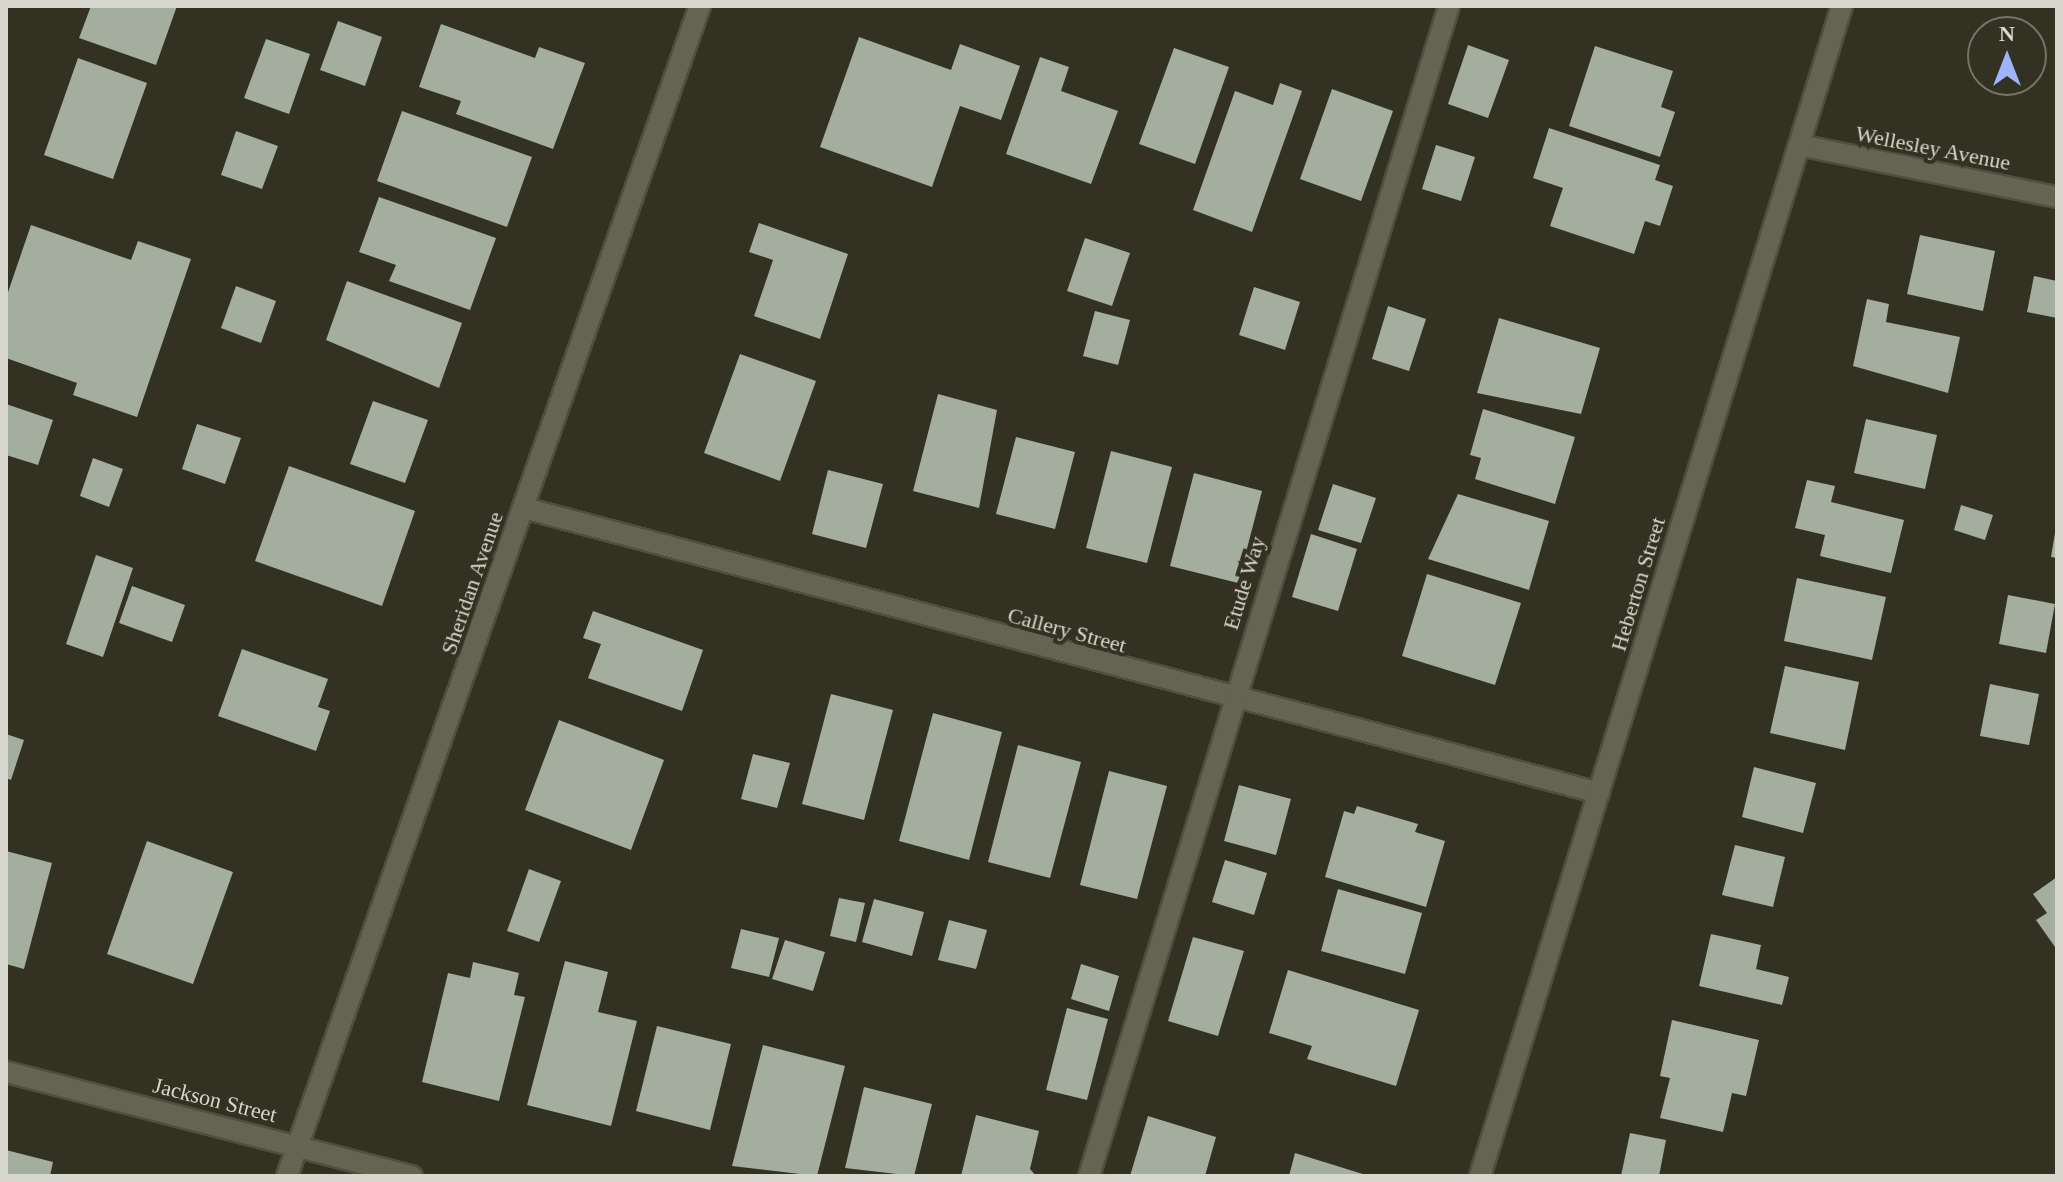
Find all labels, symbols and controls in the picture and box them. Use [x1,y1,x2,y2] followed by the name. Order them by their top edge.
[1967,16,2047,96] north arrow
[1999,21,2015,46] text: N
[1853,120,2013,176] street label: Wellesley Avenue
[435,508,509,658] street label: Sheridan Avenue
[1605,514,1671,654] street label: Heberton Street
[1217,533,1271,633] street label: Etude Way
[1005,602,1129,658] street label: Callery Street
[150,1072,280,1128] street label: Jackson Street

